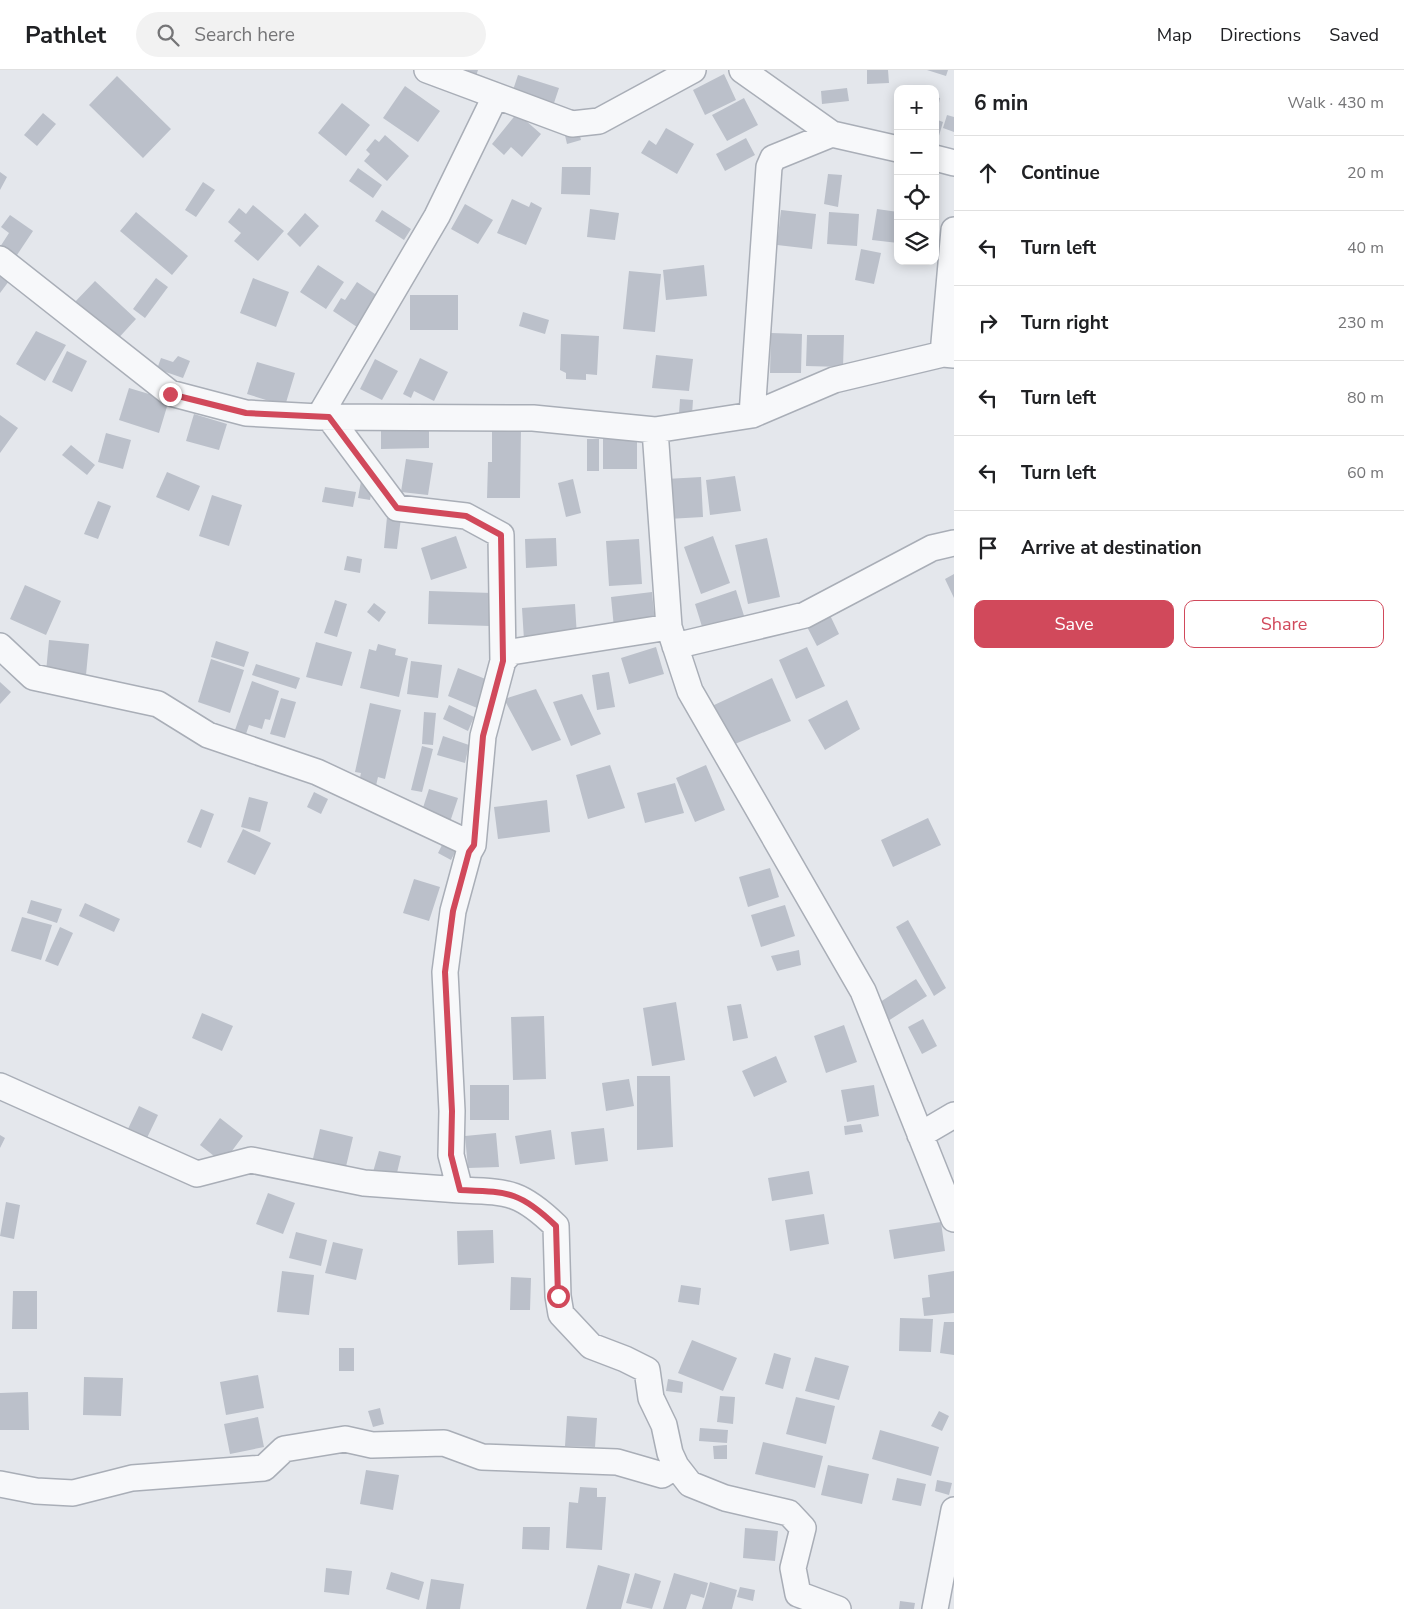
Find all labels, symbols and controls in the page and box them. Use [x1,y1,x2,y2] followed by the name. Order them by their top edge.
[136,12,486,57] search box
[25,19,106,51] text: Pathlet
[154,21,182,49] icon: search
[194,22,295,48] text: Search here
[1157,23,1192,47] text: Map
[1220,23,1301,47] text: Directions
[1329,23,1379,47] text: Saved
[894,85,939,265] map controls
[894,85,939,130] button: +
[974,89,1028,117] text: 6 min
[1288,92,1384,114] text: Walk · 430 m
[894,130,939,175] button: −
[974,159,1002,187] icon: ahead
[1021,160,1100,186] text: Continue
[1347,162,1384,184] text: 20 m
[894,175,939,220] button: locate
[894,220,939,265] button: layers
[974,234,1002,262] icon: left
[1021,235,1096,261] text: Turn left
[1347,237,1384,259] text: 40 m
[974,309,1002,337] icon: right
[1021,310,1108,336] text: Turn right
[1337,312,1384,334] text: 230 m
[159,383,182,406] route end
[974,384,1002,412] icon: left
[1021,385,1096,411] text: Turn left
[1347,387,1384,409] text: 80 m
[974,459,1002,487] icon: left
[1021,460,1096,486] text: Turn left
[1347,462,1384,484] text: 60 m
[974,534,1002,562] icon: arrive
[1021,535,1202,561] text: Arrive at destination
[974,600,1174,648] button: Save
[1184,600,1384,648] button: Share
[547,1285,570,1308] route start

